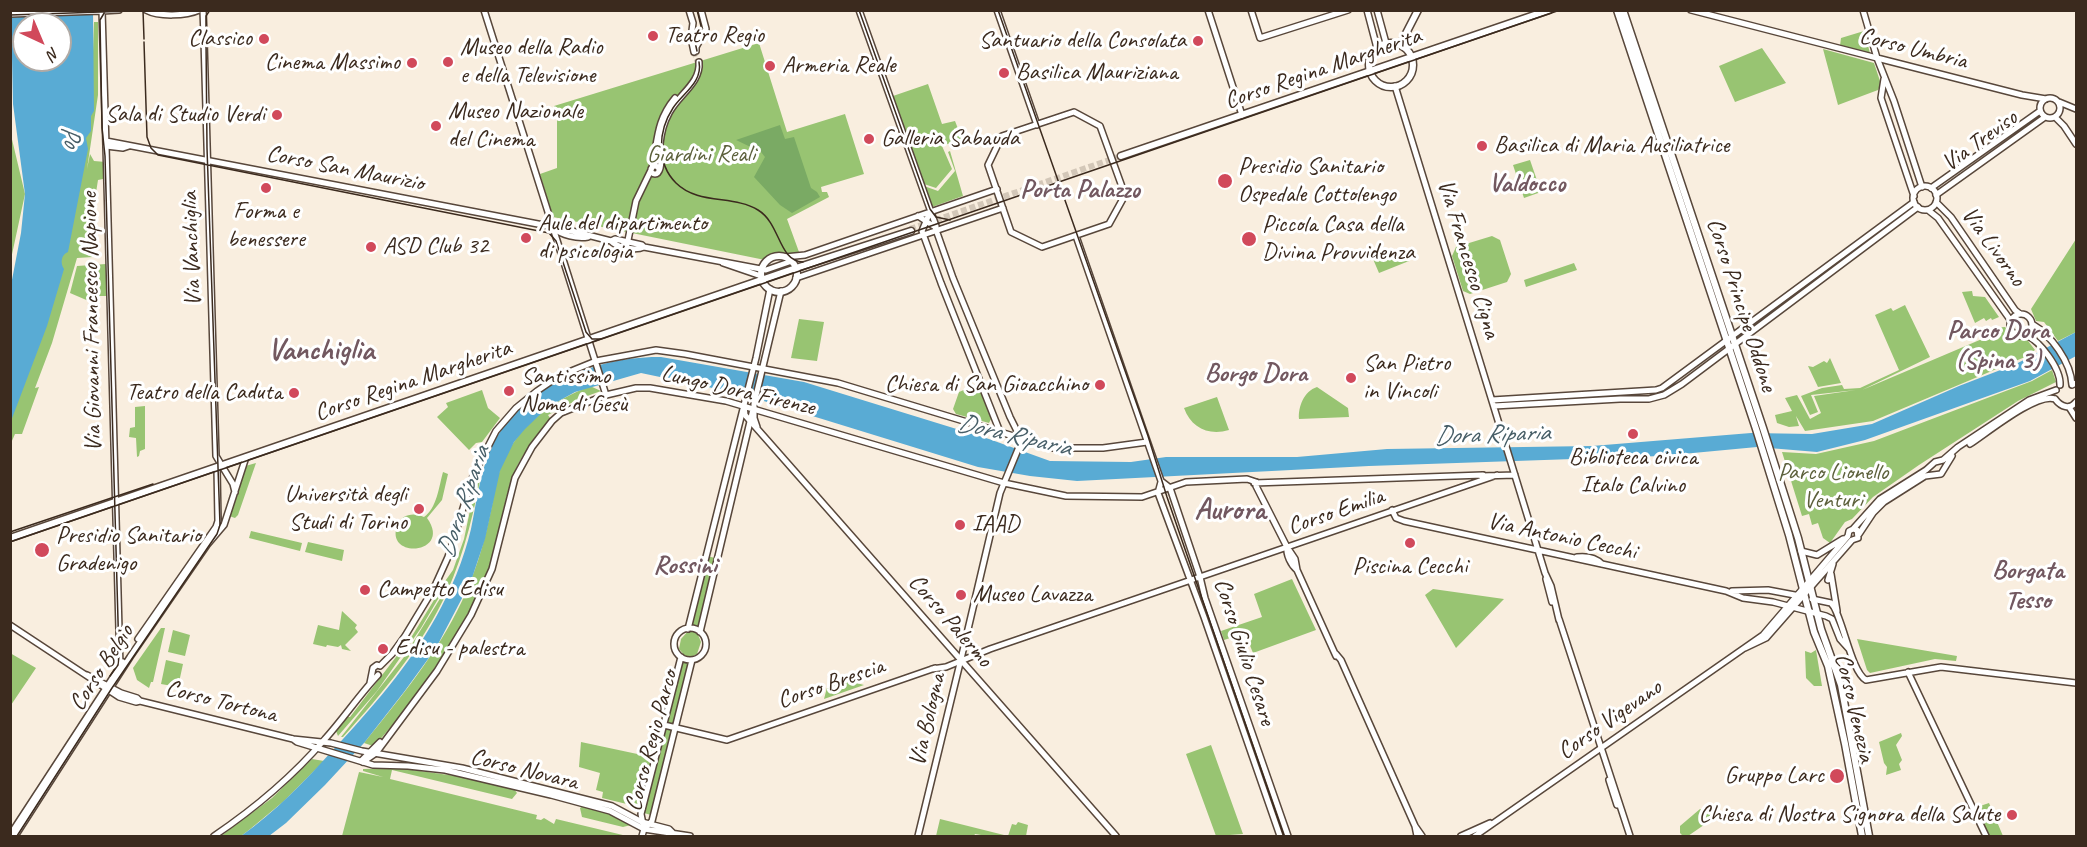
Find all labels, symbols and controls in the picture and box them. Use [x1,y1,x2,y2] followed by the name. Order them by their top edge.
[12,12,72,72] north arrow
[665,22,764,50] place label: Teatro Regio
[1221,22,1425,116] street label: Corso Regina Margherita
[1856,22,1970,76] street label: Corso Umbria
[188,25,252,53] place label: Classico
[979,27,1186,55] place label: Santuario della Consolata
[646,29,660,43] marker: Teatro Regio
[257,32,271,46] marker: Classico
[460,34,602,90] place label: Museo della Radio e della Televisione
[1191,34,1205,48] marker: Santuario della Consolata
[43,43,64,64] text: N
[265,49,400,77] place label: Cinema Massimo
[782,52,896,80] place label: Armeria Reale
[441,55,455,69] marker: Museo della Radio e della Televisione
[405,56,419,70] marker: Cinema Massimo
[763,59,777,73] marker: Armeria Reale
[1016,59,1178,87] place label: Basilica Mauriziana
[997,66,1011,80] marker: Basilica Mauriziana
[448,98,583,154] place label: Museo Nazionale del Cinema
[105,101,265,129] place label: Sala di Studio Verdi
[1937,104,2023,178] street label: Via Treviso
[270,108,284,122] marker: Sala di Studio Verdi
[429,119,443,133] marker: Museo Nazionale del Cinema
[53,124,87,148] water label: Po
[881,125,1019,153] place label: Galleria Sabauda
[862,132,876,146] marker: Galleria Sabauda
[1494,132,1729,160] place label: Basilica di Maria Ausiliatrice
[1475,139,1489,153] marker: Basilica di Maria Ausiliatrice
[264,140,426,198] street label: Corso San Maurizio
[647,141,755,169] park label: Giardini Reali
[1238,153,1396,209] place label: Presidio Sanitario Ospedale Cottolengo
[1489,168,1565,200] district label: Valdocco
[1216,172,1234,190] marker: Presidio Sanitario Ospedale Cottolengo
[1020,174,1140,206] district label: Porta Palazzo
[1430,176,1506,342] street label: Via Francesco Cigna
[259,181,273,195] marker: Forma e benessere
[176,191,208,307] street label: Via Vanchiglia
[75,192,109,452] street label: Via Giovanni Francesco Napione
[227,198,305,254] place label: Forma e benessere
[1955,202,2031,292] street label: Via Livorno
[538,210,707,266] place label: Aule del dipartimento di psicologia
[1262,211,1415,267] place label: Piccola Casa della Divina Provvidenza
[1699,215,1783,395] street label: Corso Principe Oddone
[1240,230,1258,248] marker: Piccola Casa della Divina Provvidenza
[519,231,533,245] marker: Aule del dipartimento di psicologia
[383,233,488,261] place label: ASD Club 32
[364,240,378,254] marker: ASD Club 32
[1947,315,2049,376] district label: Parco Dora (Spina 3)
[268,333,374,369] district label: Vanchiglia
[311,334,515,428] street label: Corso Regina Margherita
[1363,350,1450,406] place label: San Pietro in Vincoli
[1205,358,1307,390] district label: Borgo Dora
[658,359,818,423] street label: Lungo Dora Firenze
[521,363,627,419] place label: Santissimo Nome di Gesù
[885,371,1088,399] place label: Chiesa di San Gioacchino
[1344,371,1358,385] marker: San Pietro in Vincoli
[1093,378,1107,392] marker: Chiesa di San Gioacchino
[126,379,282,407] place label: Teatro della Caduta
[502,384,516,398] marker: Santissimo Nome di Gesù
[287,386,301,400] marker: Teatro della Caduta
[954,408,1074,464] water label: Dora Riparia
[1434,417,1550,453] water label: Dora Riparia
[1626,427,1640,441] marker: Biblioteca civica Italo Calvino
[430,442,498,562] water label: Dora Riparia
[1569,444,1697,500] place label: Biblioteca civica Italo Calvino
[1778,459,1888,515] park label: Parco Lionello Venturi
[285,481,407,537] place label: Università degli Studi di Torino
[1284,482,1388,542] street label: Corso Emilia
[1194,493,1266,529] district label: Aurora
[412,502,426,516] marker: Università degli Studi di Torino
[1485,507,1639,567] street label: Via Antonio Cecchi
[972,511,1019,539] place label: IAAD
[953,518,967,532] marker: IAAD
[56,522,201,578] place label: Presidio Sanitario Gradenigo
[1403,536,1417,550] marker: Piscina Cecchi
[33,541,51,559] marker: Presidio Sanitario Gradenigo
[653,550,717,582] district label: Rossini
[1353,553,1467,581] place label: Piscina Cecchi
[1992,555,2064,616] district label: Borgata Tesso
[902,569,998,673] street label: Corso Palermo
[1207,575,1281,729] street label: Corso Giulio Cesare
[377,576,503,604] place label: Campetto Edisu
[973,581,1092,609] place label: Museo Lavazza
[358,583,372,597] marker: Campetto Edisu
[954,588,968,602] marker: Museo Lavazza
[64,619,140,717] street label: Corso Belgio
[395,635,524,663] place label: Edisu - palestra
[376,642,390,656] marker: Edisu - palestra
[1827,651,1881,765] street label: Corso Venezia
[774,652,888,716] street label: Corso Brescia
[619,667,685,815] street label: Corso Regio Parco
[903,671,953,769] street label: Via Bologna
[162,674,280,730] street label: Corso Tortona
[1552,674,1668,766] street label: Corso Vigevano
[467,743,581,797] street label: Corso Novara
[1725,762,1824,790] place label: Gruppo Larc
[1828,767,1846,785] marker: Gruppo Larc
[1699,801,2000,829] place label: Chiesa di Nostra Signora della Salute
[2005,808,2019,822] marker: Chiesa di Nostra Signora della Salute

